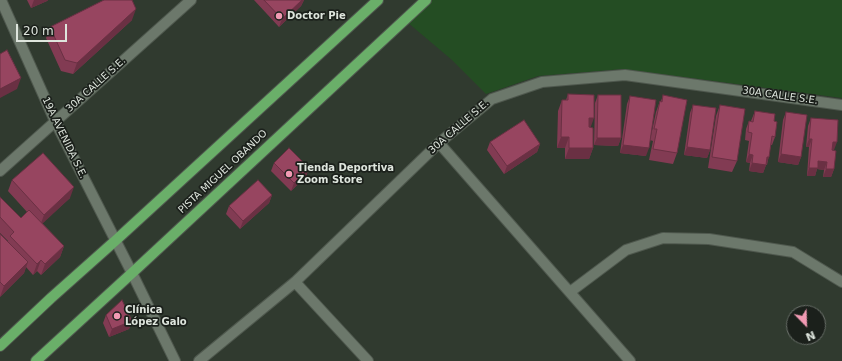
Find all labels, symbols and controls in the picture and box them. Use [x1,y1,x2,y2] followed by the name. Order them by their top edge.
[287,10,346,22] place label: Doctor Pie
[274,11,284,21] marker: Doctor Pie
[18,16,69,42] scale bar
[23,24,54,38] text: 20 m
[64,55,128,115] street label: 30A CALLE S.E.
[741,85,819,107] street label: 30A CALLE S.E.
[39,95,89,181] street label: 19A AVENIDA S.E.
[426,97,492,157] street label: 30A CALLE S.E.
[176,128,270,216] street label: PISTA MIGUEL OBANDO
[297,162,394,186] place label: Tienda Deportiva Zoom Store
[284,169,294,179] marker: Tienda Deportiva Zoom Store
[125,304,187,328] place label: Clínica López Galo
[786,305,826,345] north arrow
[112,311,122,321] marker: Clínica López Galo
[804,328,817,343] text: N

